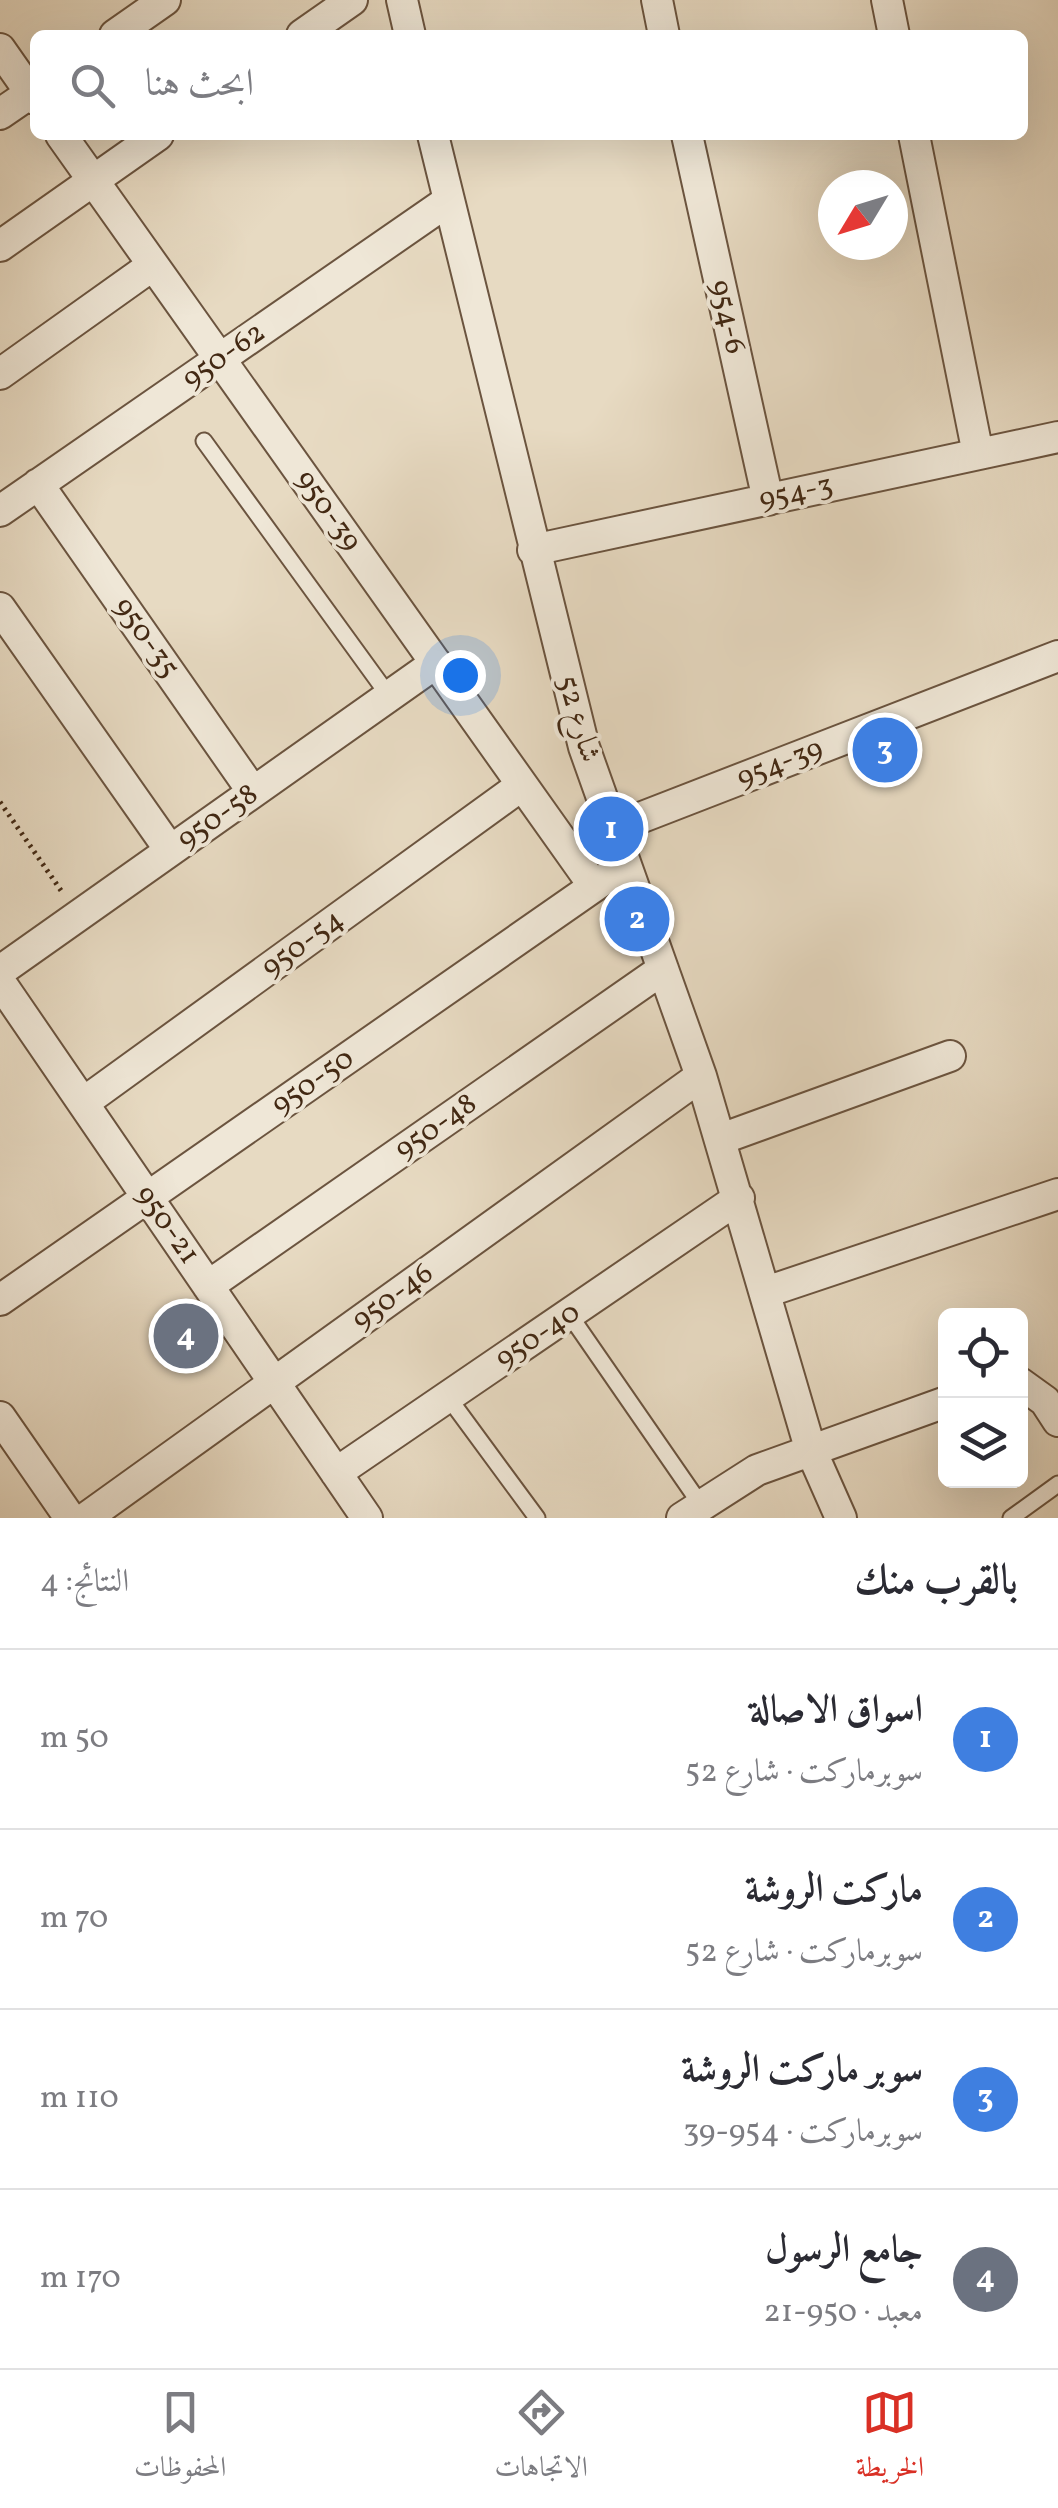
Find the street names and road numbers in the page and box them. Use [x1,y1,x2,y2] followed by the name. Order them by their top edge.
[698,276,756,358] street label: 954-6
[174,312,274,400] street label: 950-62
[285,462,371,560] street label: 950-39
[755,465,837,521] street label: 954-3
[103,589,189,687] street label: 950-35
[544,671,610,768] street label: شارع 52
[731,728,829,800] street label: 954-39
[169,774,267,860] street label: 950-58
[253,900,353,988] street label: 950-54
[263,1038,363,1126] street label: 950-50
[386,1084,486,1170] street label: 950-48
[124,1177,210,1273] street label: 950-21
[343,1253,443,1341] street label: 950-46
[487,1292,589,1380] street label: 950-40

